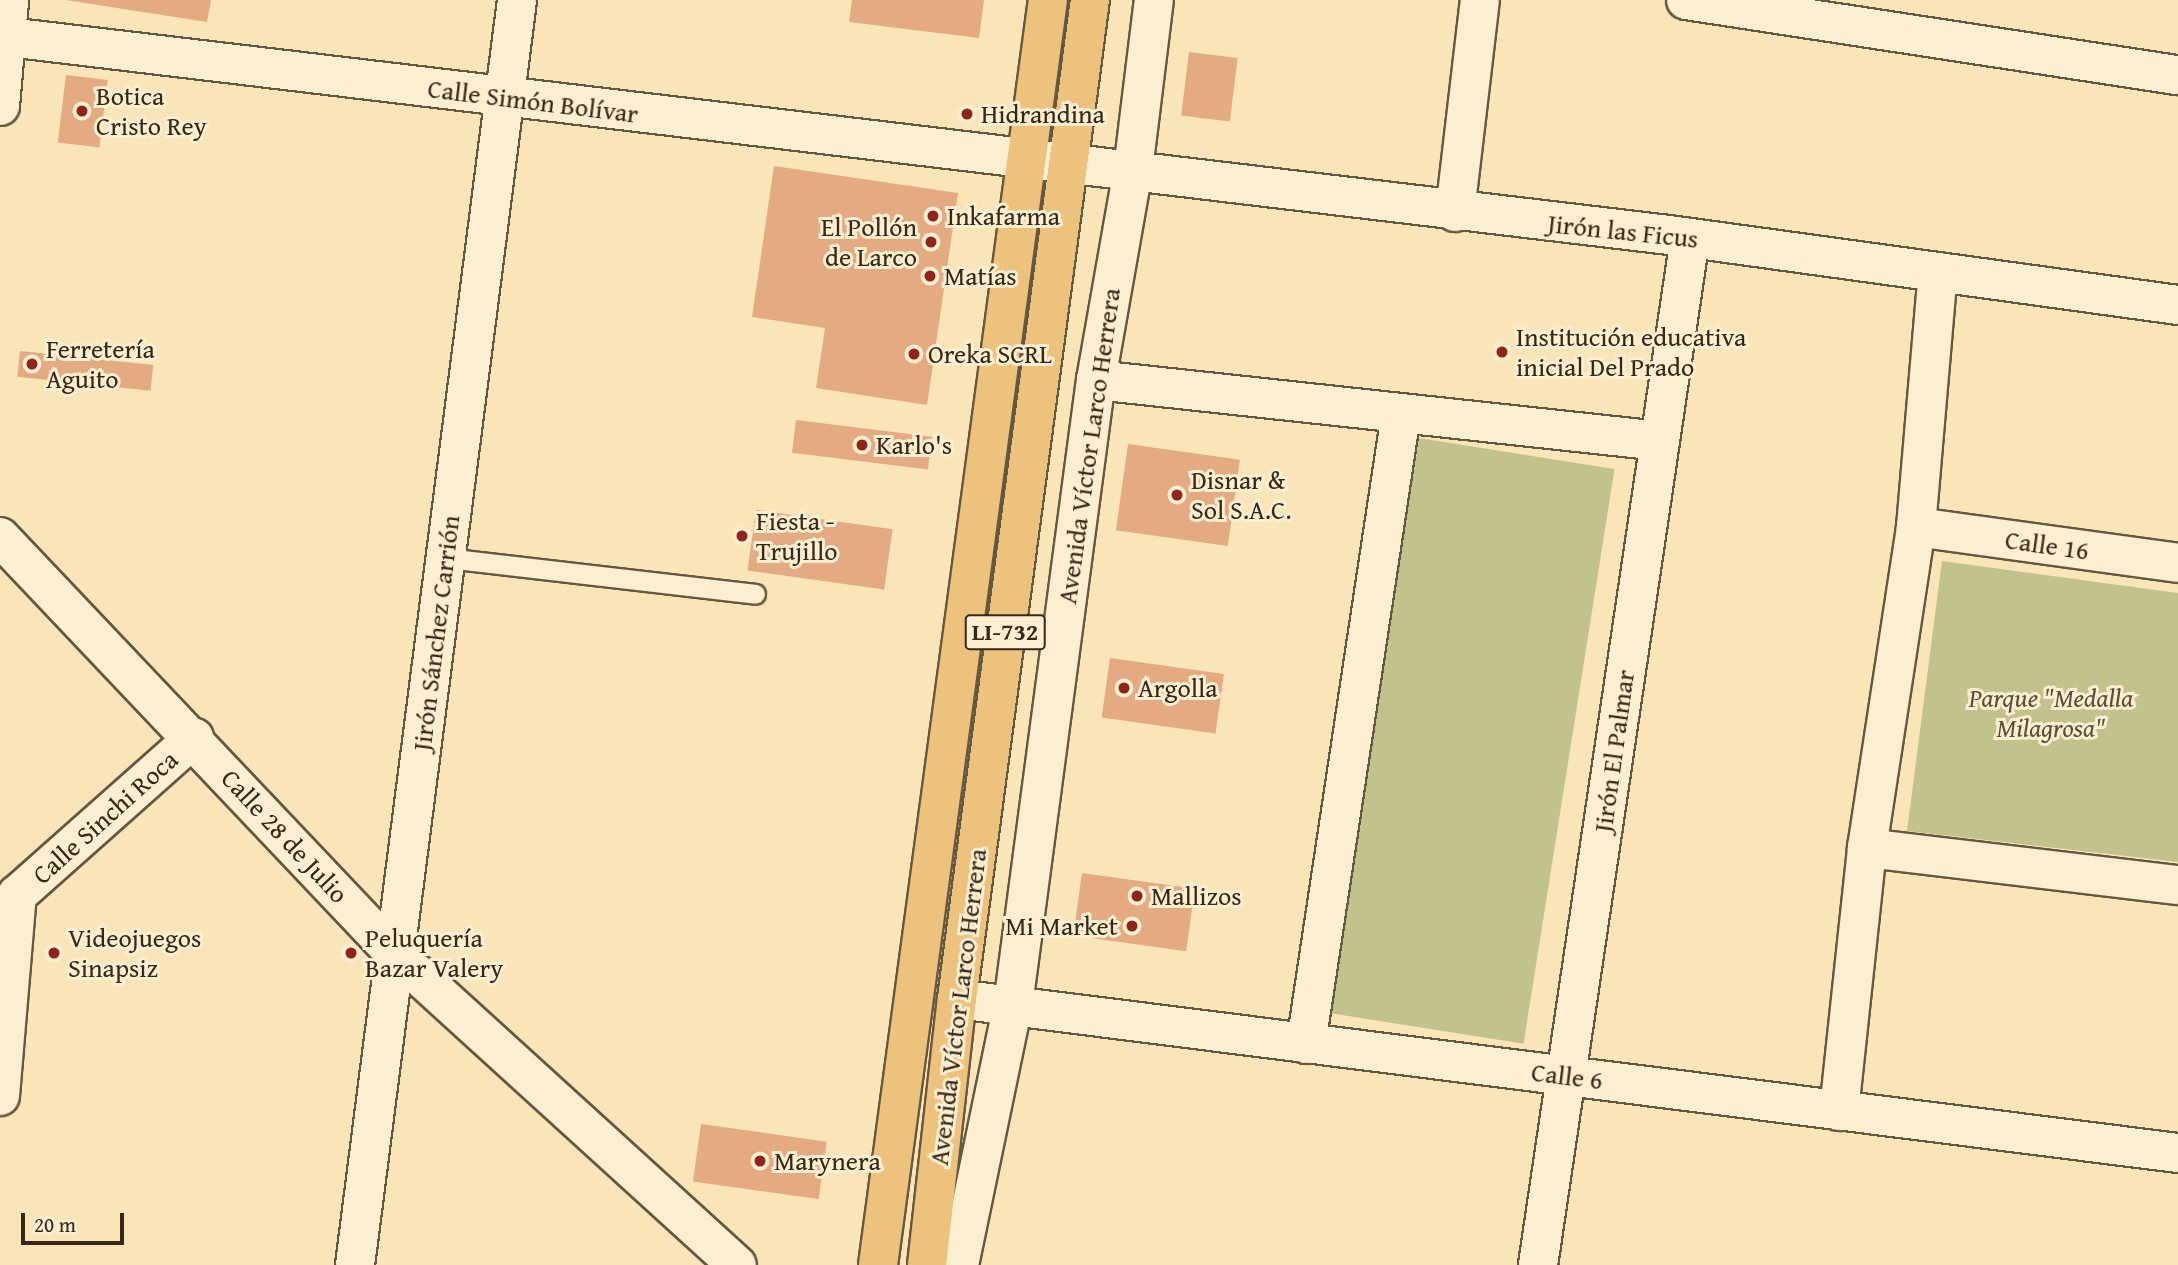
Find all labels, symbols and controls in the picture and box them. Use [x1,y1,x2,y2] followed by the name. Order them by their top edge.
[426,73,640,129] street label: Calle Simón Bolívar
[96,80,207,142] place label: Botica Cristo Rey
[981,98,1105,130] place label: Hidrandina
[74,103,90,119] marker: Botica Cristo Rey
[959,106,975,122] marker: Hidrandina
[947,200,1060,232] place label: Inkafarma
[925,208,941,224] marker: Inkafarma
[1546,208,1700,254] street label: Jirón las Ficus
[821,211,917,272] place label: El Pollón de Larco
[923,234,939,250] marker: El Pollón de Larco
[944,260,1017,292] place label: Matías
[922,268,938,284] marker: Matías
[1051,286,1127,606] street label: Avenida Víctor Larco Herrera
[1516,321,1746,382] place label: Institución educativa inicial Del Prado
[46,333,155,394] place label: Ferretería Aguito
[928,338,1052,370] place label: Oreka SCRL
[1494,344,1510,360] marker: Institución educativa inicial Del Prado
[906,346,922,362] marker: Oreka SCRL
[24,356,40,372] marker: Ferretería Aguito
[876,429,952,461] place label: Karlo's
[854,437,870,453] marker: Karlo's
[1191,464,1292,526] place label: Disnar & Sol S.A.C.
[1169,487,1185,503] marker: Disnar & Sol S.A.C.
[756,505,838,566] place label: Fiesta - Trujillo
[406,513,466,753] street label: Jirón Sánchez Carrión
[2003,524,2091,566] street label: Calle 16
[734,528,750,544] marker: Fiesta - Trujillo
[963,612,1047,652] road number: LI-732
[1587,668,1641,834] street label: Jirón El Palmar
[1138,672,1218,704] place label: Argolla
[1116,680,1132,696] marker: Argolla
[1969,682,2133,744] park label: Parque "Medalla Milagrosa"
[26,744,184,890] street label: Calle Sinchi Roca
[215,763,355,909] street label: Calle 28 de Julio
[923,847,993,1167] street label: Avenida Víctor Larco Herrera
[1151,880,1241,912] place label: Mallizos
[1129,888,1145,904] marker: Mallizos
[1005,910,1118,942] place label: Mi Market
[1124,918,1140,934] marker: Mi Market
[68,922,201,984] place label: Videojuegos Sinapsiz
[365,922,503,984] place label: Peluquería Bazar Valery
[46,945,62,961] marker: Videojuegos Sinapsiz
[343,945,359,961] marker: Peluquería Bazar Valery
[1530,1056,1604,1096] street label: Calle 6
[774,1145,881,1177] place label: Marynera
[752,1153,768,1169] marker: Marynera
[24,1198,128,1242] scale bar
[34,1209,76,1240] text: 20 m

